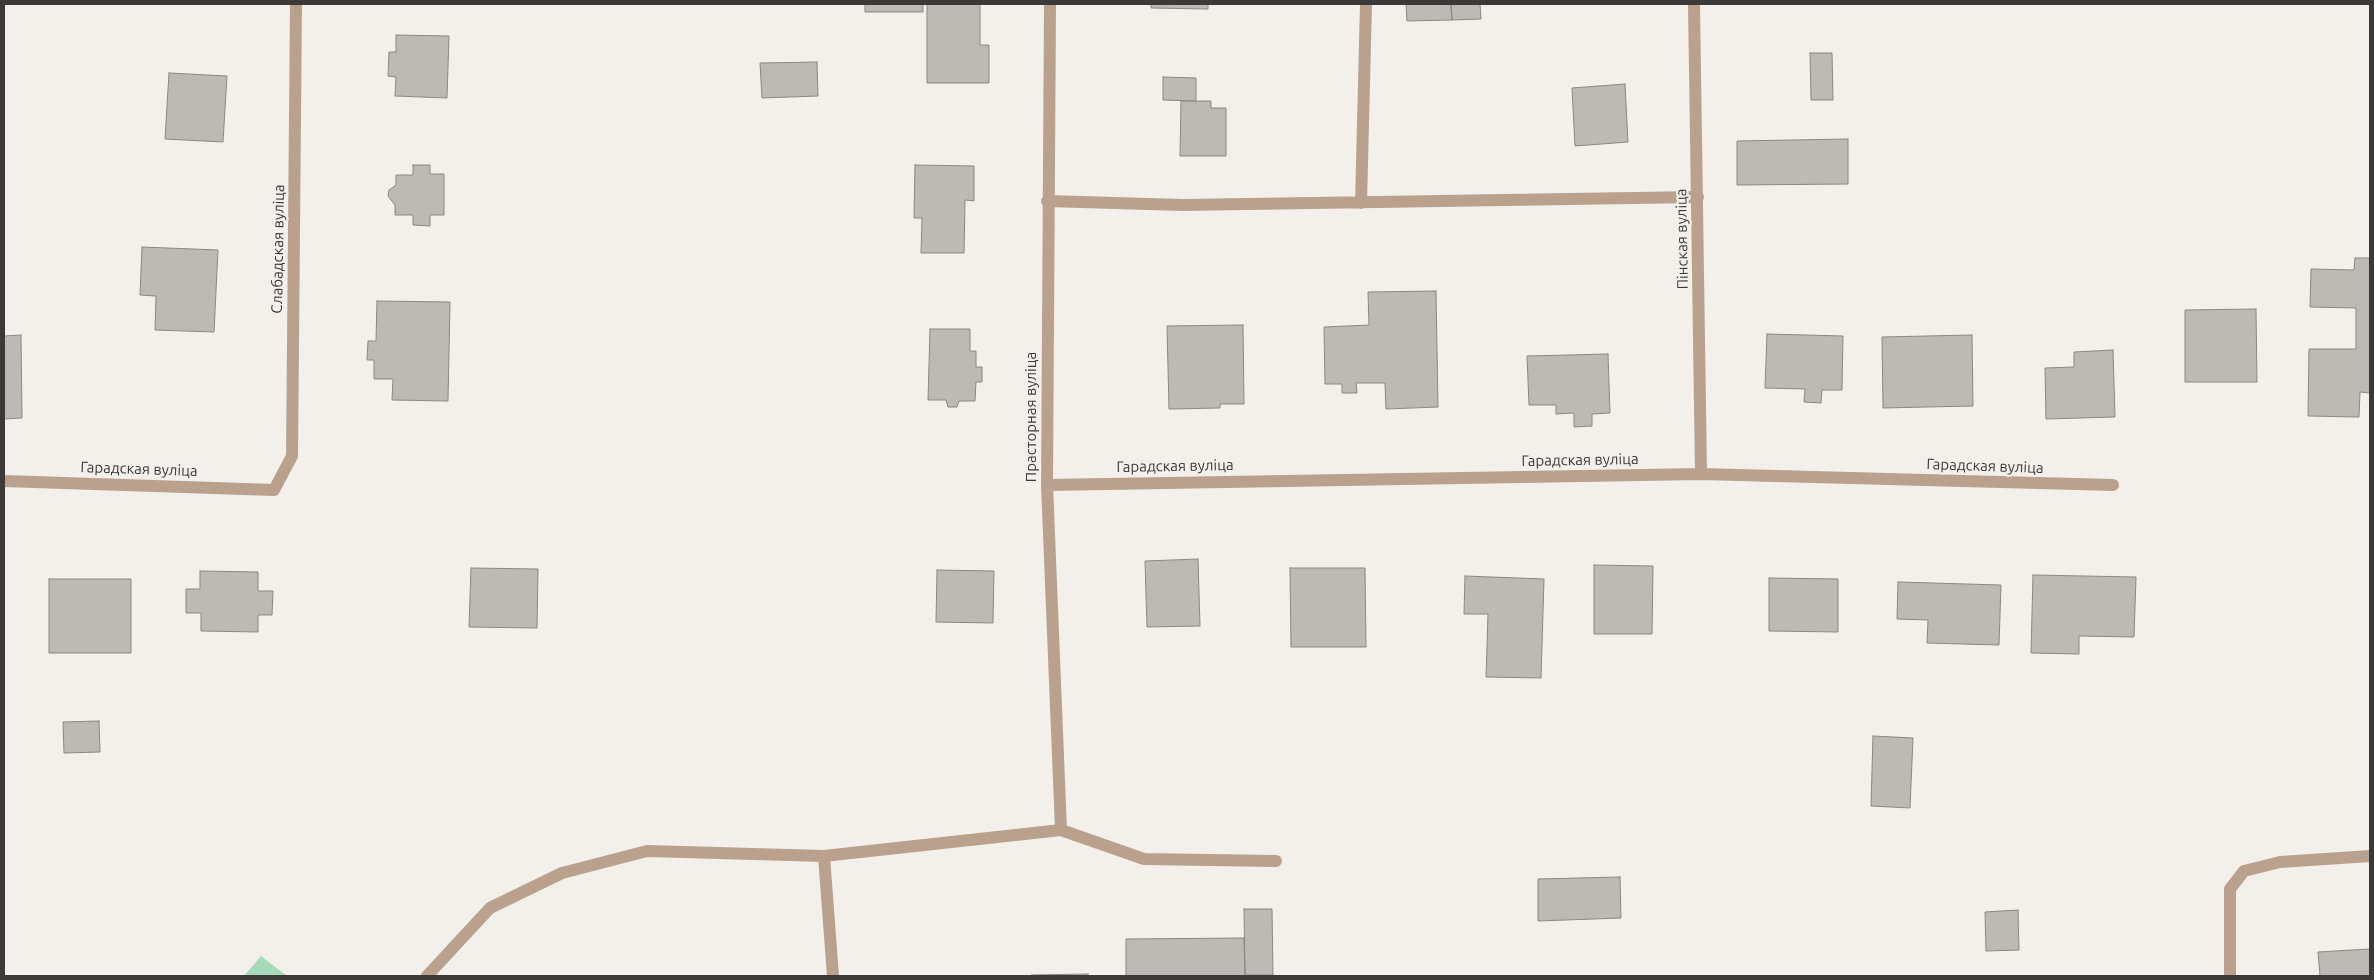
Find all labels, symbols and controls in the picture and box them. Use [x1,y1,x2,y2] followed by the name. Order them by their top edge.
[268,184,288,314] street label: Слабадская вуліца
[1672,188,1692,290] street label: Пінская вуліца
[1022,352,1040,482] street label: Прасторная вуліца
[1521,450,1639,470] street label: Гарадская вуліца
[1926,455,2044,477] street label: Гарадская вуліца
[1116,456,1234,476] street label: Гарадская вуліца
[80,458,198,480] street label: Гарадская вуліца

